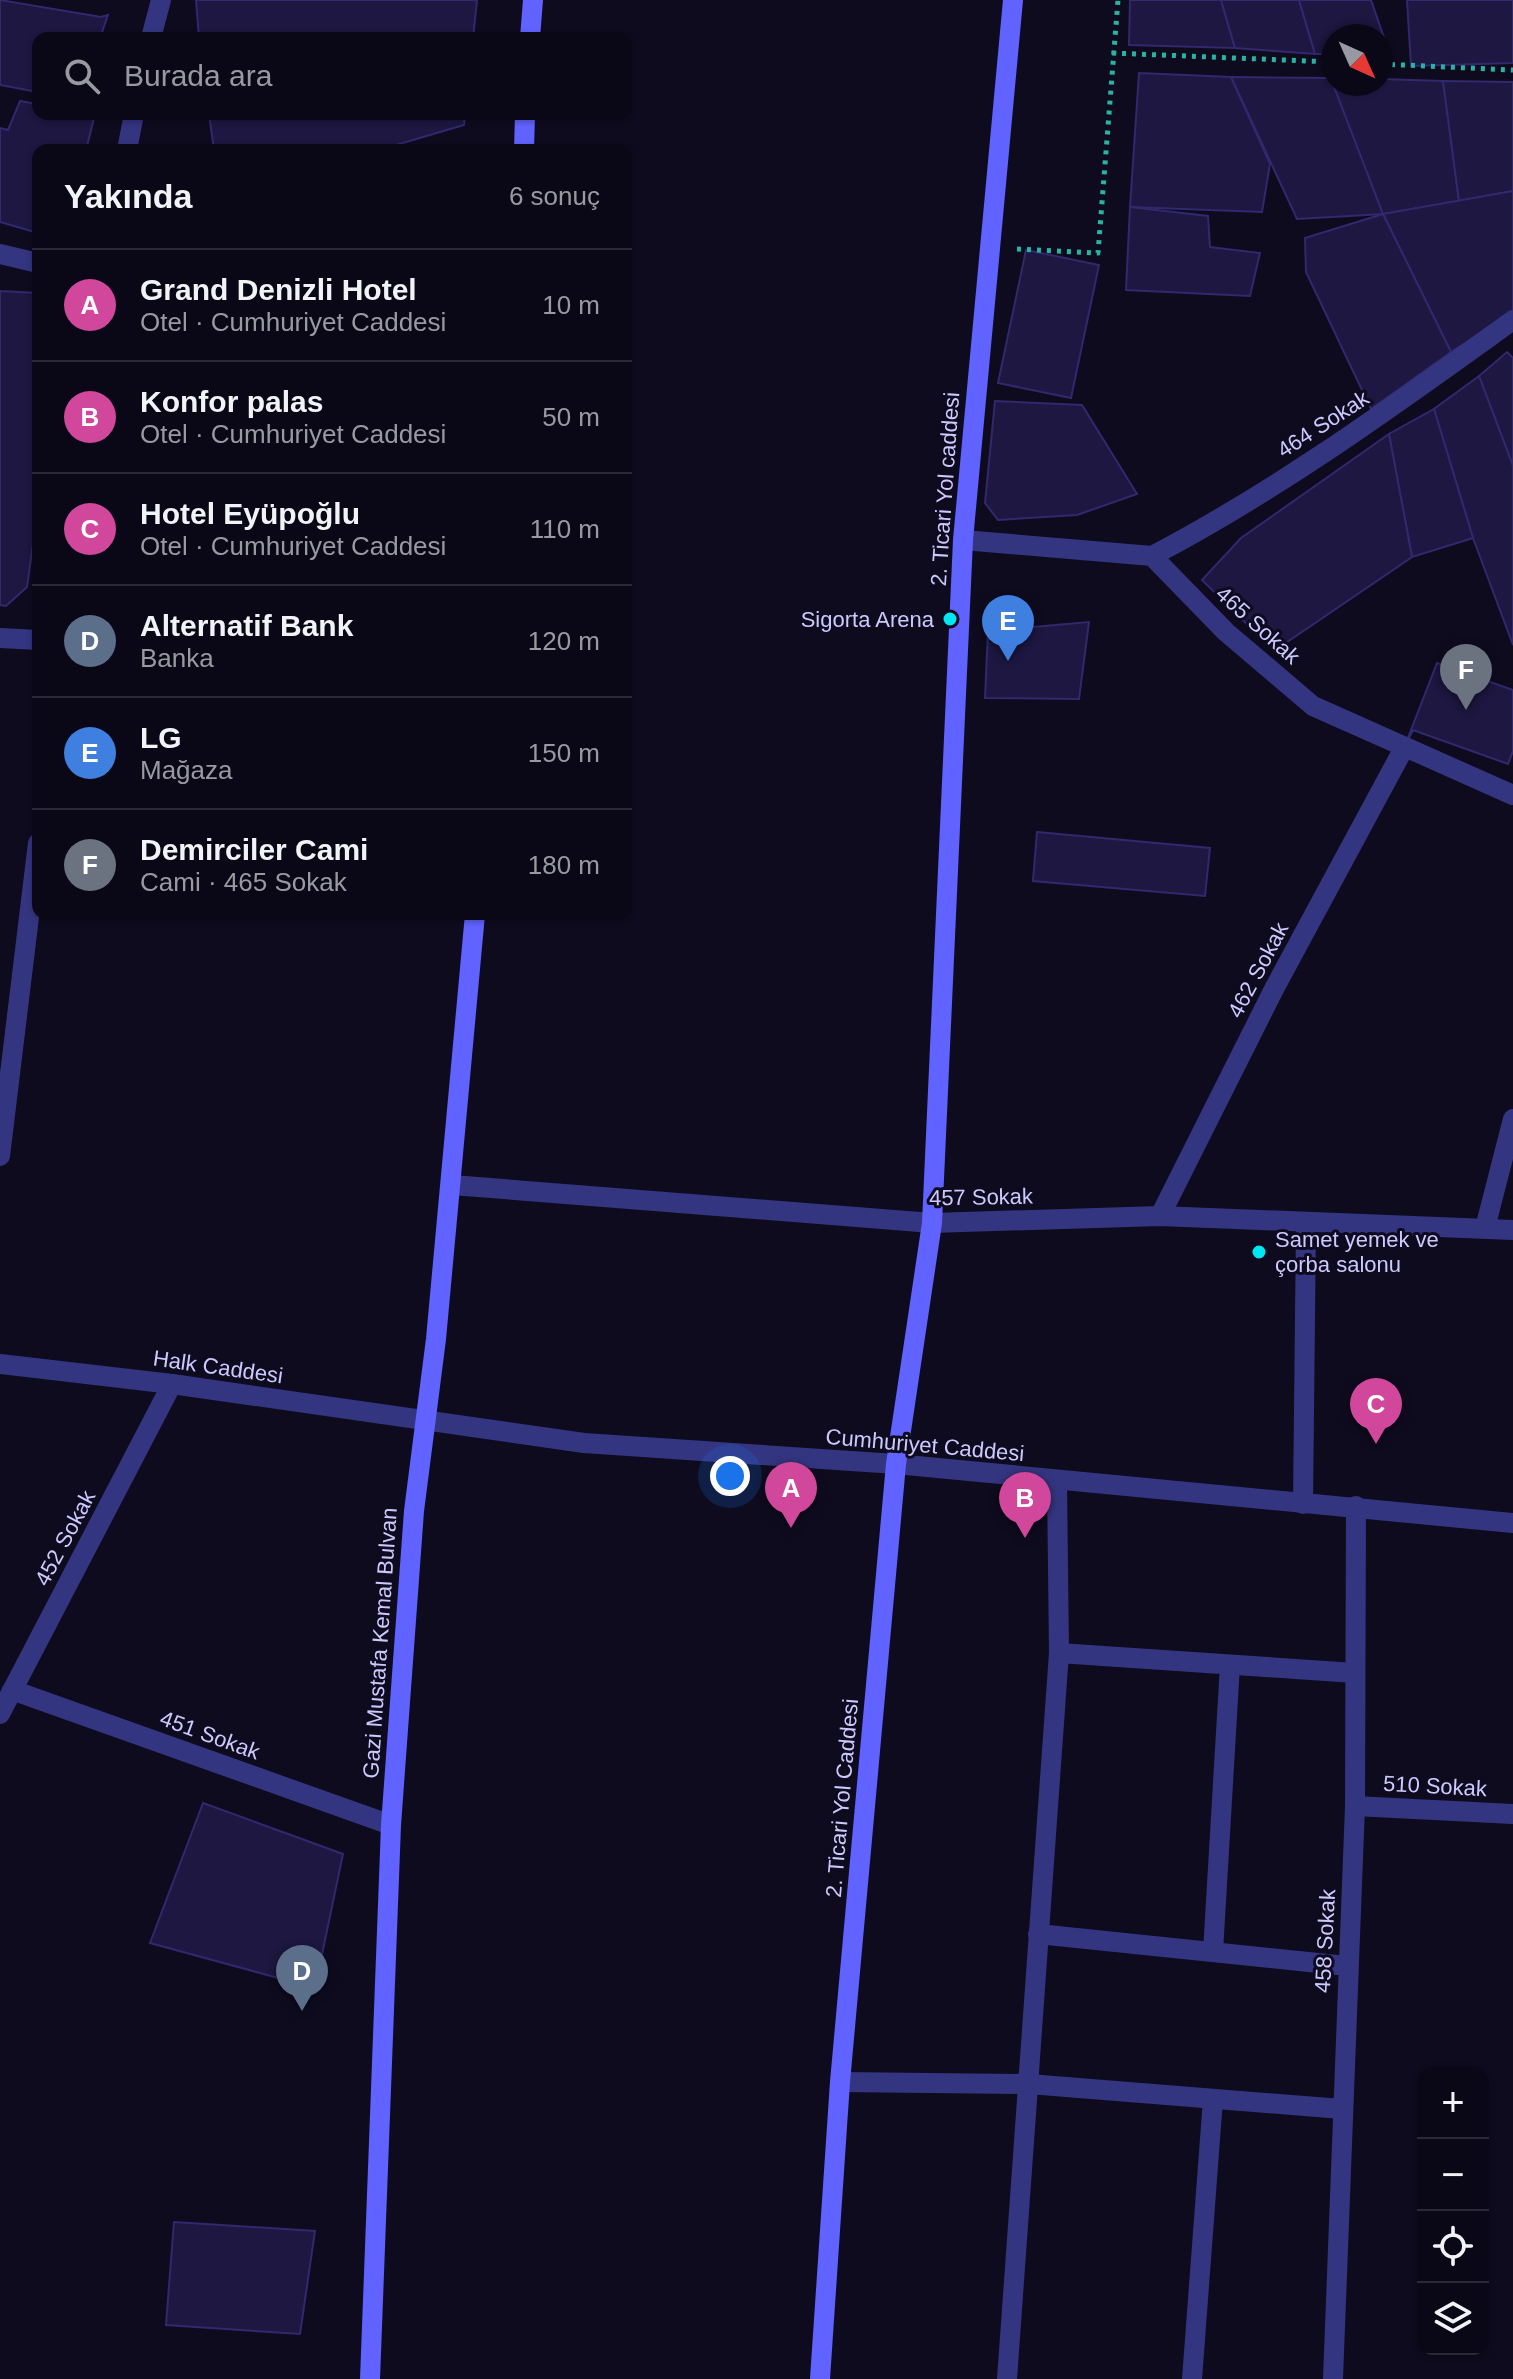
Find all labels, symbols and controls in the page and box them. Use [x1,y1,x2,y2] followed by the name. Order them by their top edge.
[1321,24,1393,96] north arrow
[32,32,632,120] search box
[60,54,104,98] icon: search
[124,59,272,92] text: Burada ara
[64,177,193,215] text: Yakında
[509,181,600,211] text: 6 sonuç
[140,273,417,306] text: Grand Denizli Hotel
[81,290,99,320] text: A
[542,290,600,320] text: 10 m
[140,307,446,337] text: Otel · Cumhuriyet Caddesi
[140,385,323,418] text: Konfor palas
[1273,385,1374,463] street label: 464 Sokak
[926,391,964,587] street label: 2. Ticari Yol caddesi
[81,402,99,432] text: B
[542,402,600,432] text: 50 m
[140,419,446,449] text: Otel · Cumhuriyet Caddesi
[140,497,360,530] text: Hotel Eyüpoğlu
[81,514,99,544] text: C
[530,514,600,544] text: 110 m
[140,531,446,561] text: Otel · Cumhuriyet Caddesi
[1211,581,1306,670] street label: 465 Sokak
[982,595,1034,661] pin: E
[801,607,935,632] place label: Sigorta Arena
[140,609,353,642] text: Alternatif Bank
[941,610,959,628] marker: Sigorta Arena
[81,626,99,656] text: D
[528,626,600,656] text: 120 m
[140,643,214,673] text: Banka
[1440,644,1492,710] pin: F
[140,721,182,754] text: LG
[81,738,99,768] text: E
[528,738,600,768] text: 150 m
[140,755,233,785] text: Mağaza
[140,833,368,866] text: Demirciler Cami
[82,850,98,880] text: F
[528,850,600,880] text: 180 m
[140,867,347,897] text: Cami · 465 Sokak
[1223,917,1294,1022] street label: 462 Sokak
[929,1184,1034,1210] street label: 457 Sokak
[1275,1227,1439,1277] place label: Samet yemek ve çorba salonu
[1250,1243,1268,1261] marker: Samet yemek ve çorba salonu
[151,1346,285,1388] street label: Halk Caddesi
[1350,1378,1402,1444] pin: C
[825,1424,1025,1466] street label: Cumhuriyet Caddesi
[710,1456,750,1496] your location
[765,1462,817,1528] pin: A
[999,1472,1051,1538] pin: B
[30,1485,101,1590] street label: 452 Sokak
[358,1507,402,1779] street label: Gazi Mustafa Kemal Bulvan
[821,1698,863,1898] street label: 2. Ticari Yol Caddesi
[157,1705,264,1765] street label: 451 Sokak
[1382,1771,1489,1801] street label: 510 Sokak
[1310,1887,1340,1994] street label: 458 Sokak
[276,1945,328,2011] pin: D
[1417,2067,1489,2355] map controls
[1417,2067,1489,2139] button: +
[1417,2139,1489,2211] button: −
[1417,2211,1489,2283] button: locate
[1417,2283,1489,2355] button: layers

